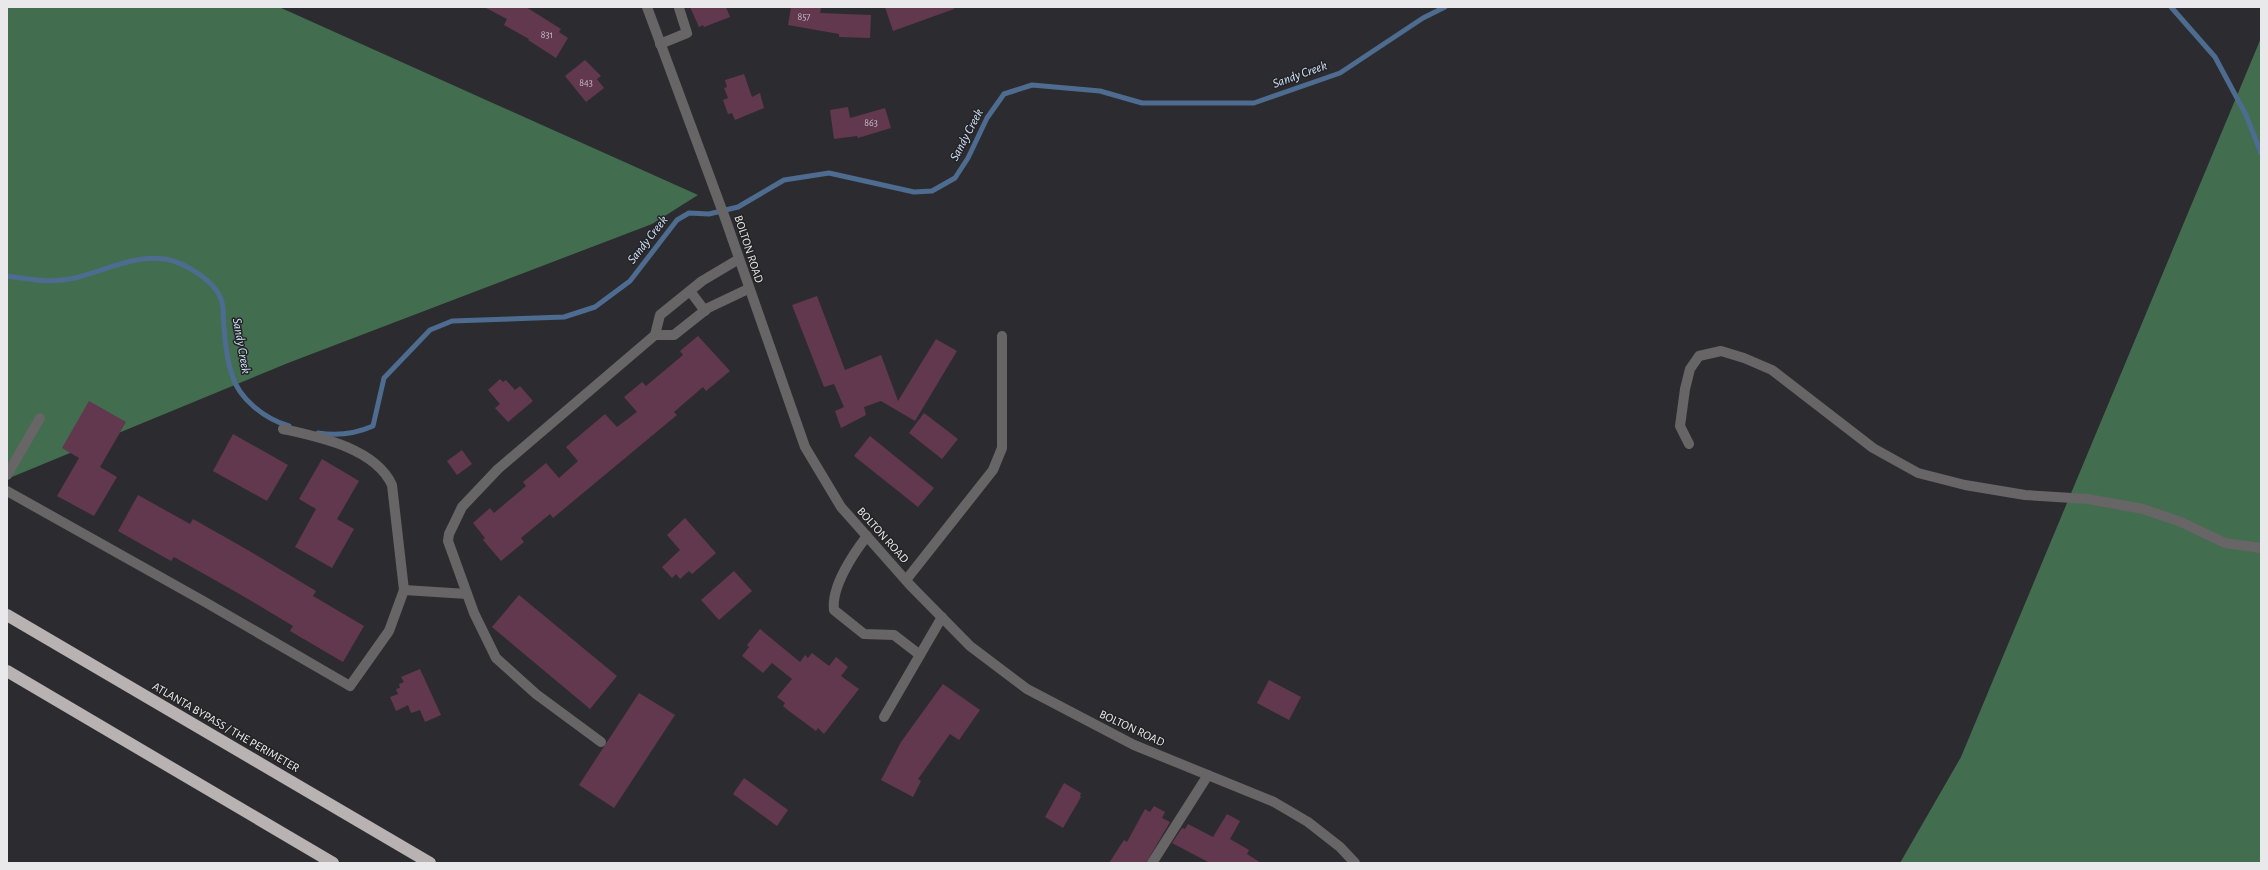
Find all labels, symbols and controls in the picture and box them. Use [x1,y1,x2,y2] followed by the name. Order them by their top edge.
[797,12,811,22] house number: 857
[541,30,553,40] house number: 831
[1271,59,1329,91] water label: Sandy Creek
[579,78,593,88] house number: 843
[948,107,986,163] water label: Sandy Creek
[864,118,878,128] house number: 863
[625,214,671,266] water label: Sandy Creek
[732,214,766,285] street label: BOLTON ROAD
[230,317,252,375] water label: Sandy Creek
[855,505,911,565] street label: BOLTON ROAD
[150,680,302,774] street label: ATLANTA BYPASS / THE PERIMETER
[1098,708,1167,748] street label: BOLTON ROAD

